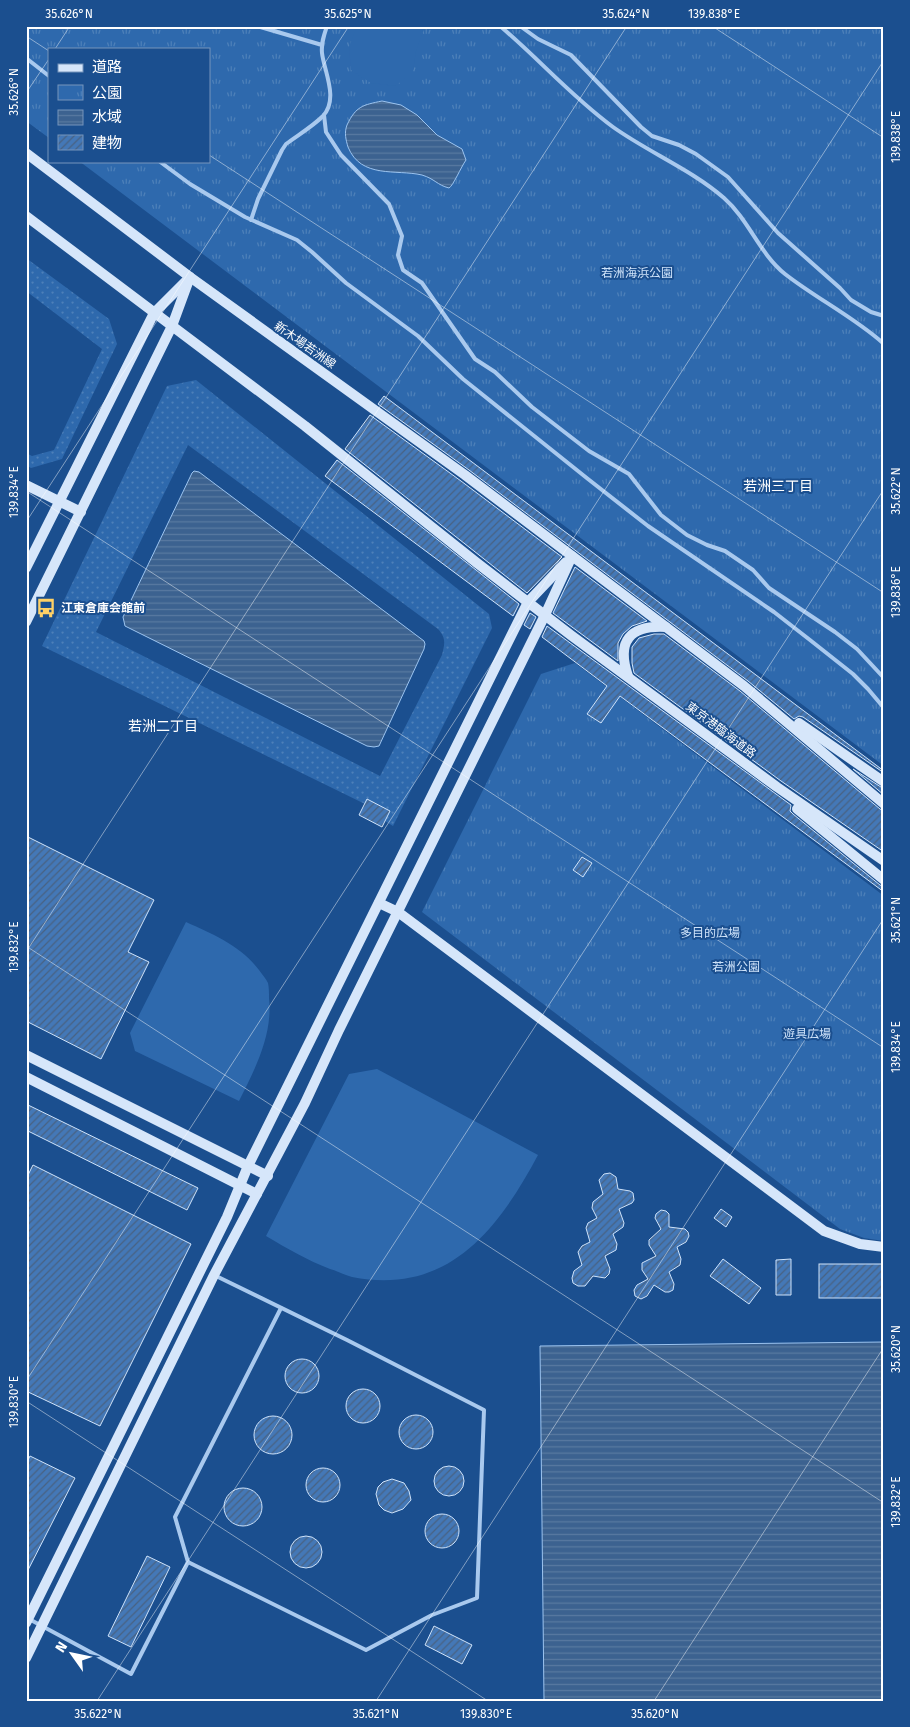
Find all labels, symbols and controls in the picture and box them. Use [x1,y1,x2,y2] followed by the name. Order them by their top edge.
[45,7,93,21] text: 35.626°N
[324,7,372,21] text: 35.625°N
[602,7,650,21] text: 35.624°N
[688,7,740,21] text: 139.838°E
[48,48,210,162] legend
[92,58,122,76] text: 道路
[7,68,21,116] text: 35.626°N
[92,84,122,102] text: 公園
[92,108,122,126] text: 水域
[889,111,903,163] text: 139.838°E
[92,134,122,152] text: 建物
[601,266,673,280] park label: 若洲海浜公園
[271,319,339,371] street label: 新木場若洲線
[7,466,21,518] text: 139.834°E
[889,467,903,515] text: 35.622°N
[743,478,813,495] district label: 若洲三丁目
[889,566,903,618] text: 139.836°E
[35,597,57,619] bus stop icon: 江東倉庫会館前
[61,601,145,615] place label: 江東倉庫会館前
[683,699,759,761] street label: 東京港臨海道路
[128,718,198,735] district label: 若洲二丁目
[889,897,903,943] text: 35.621°N
[7,921,21,973] text: 139.832°E
[680,926,740,940] park label: 多目的広場
[712,960,760,974] park label: 若洲公園
[889,1021,903,1073] text: 139.834°E
[783,1027,831,1041] park label: 遊具広場
[889,1325,903,1373] text: 35.620°N
[7,1376,21,1428] text: 139.830°E
[889,1476,903,1528] text: 139.832°E
[48,1630,98,1680] north arrow
[52,1639,71,1656] text: N
[74,1707,122,1721] text: 35.622°N
[353,1707,399,1721] text: 35.621°N
[460,1707,512,1721] text: 139.830°E
[631,1707,679,1721] text: 35.620°N

